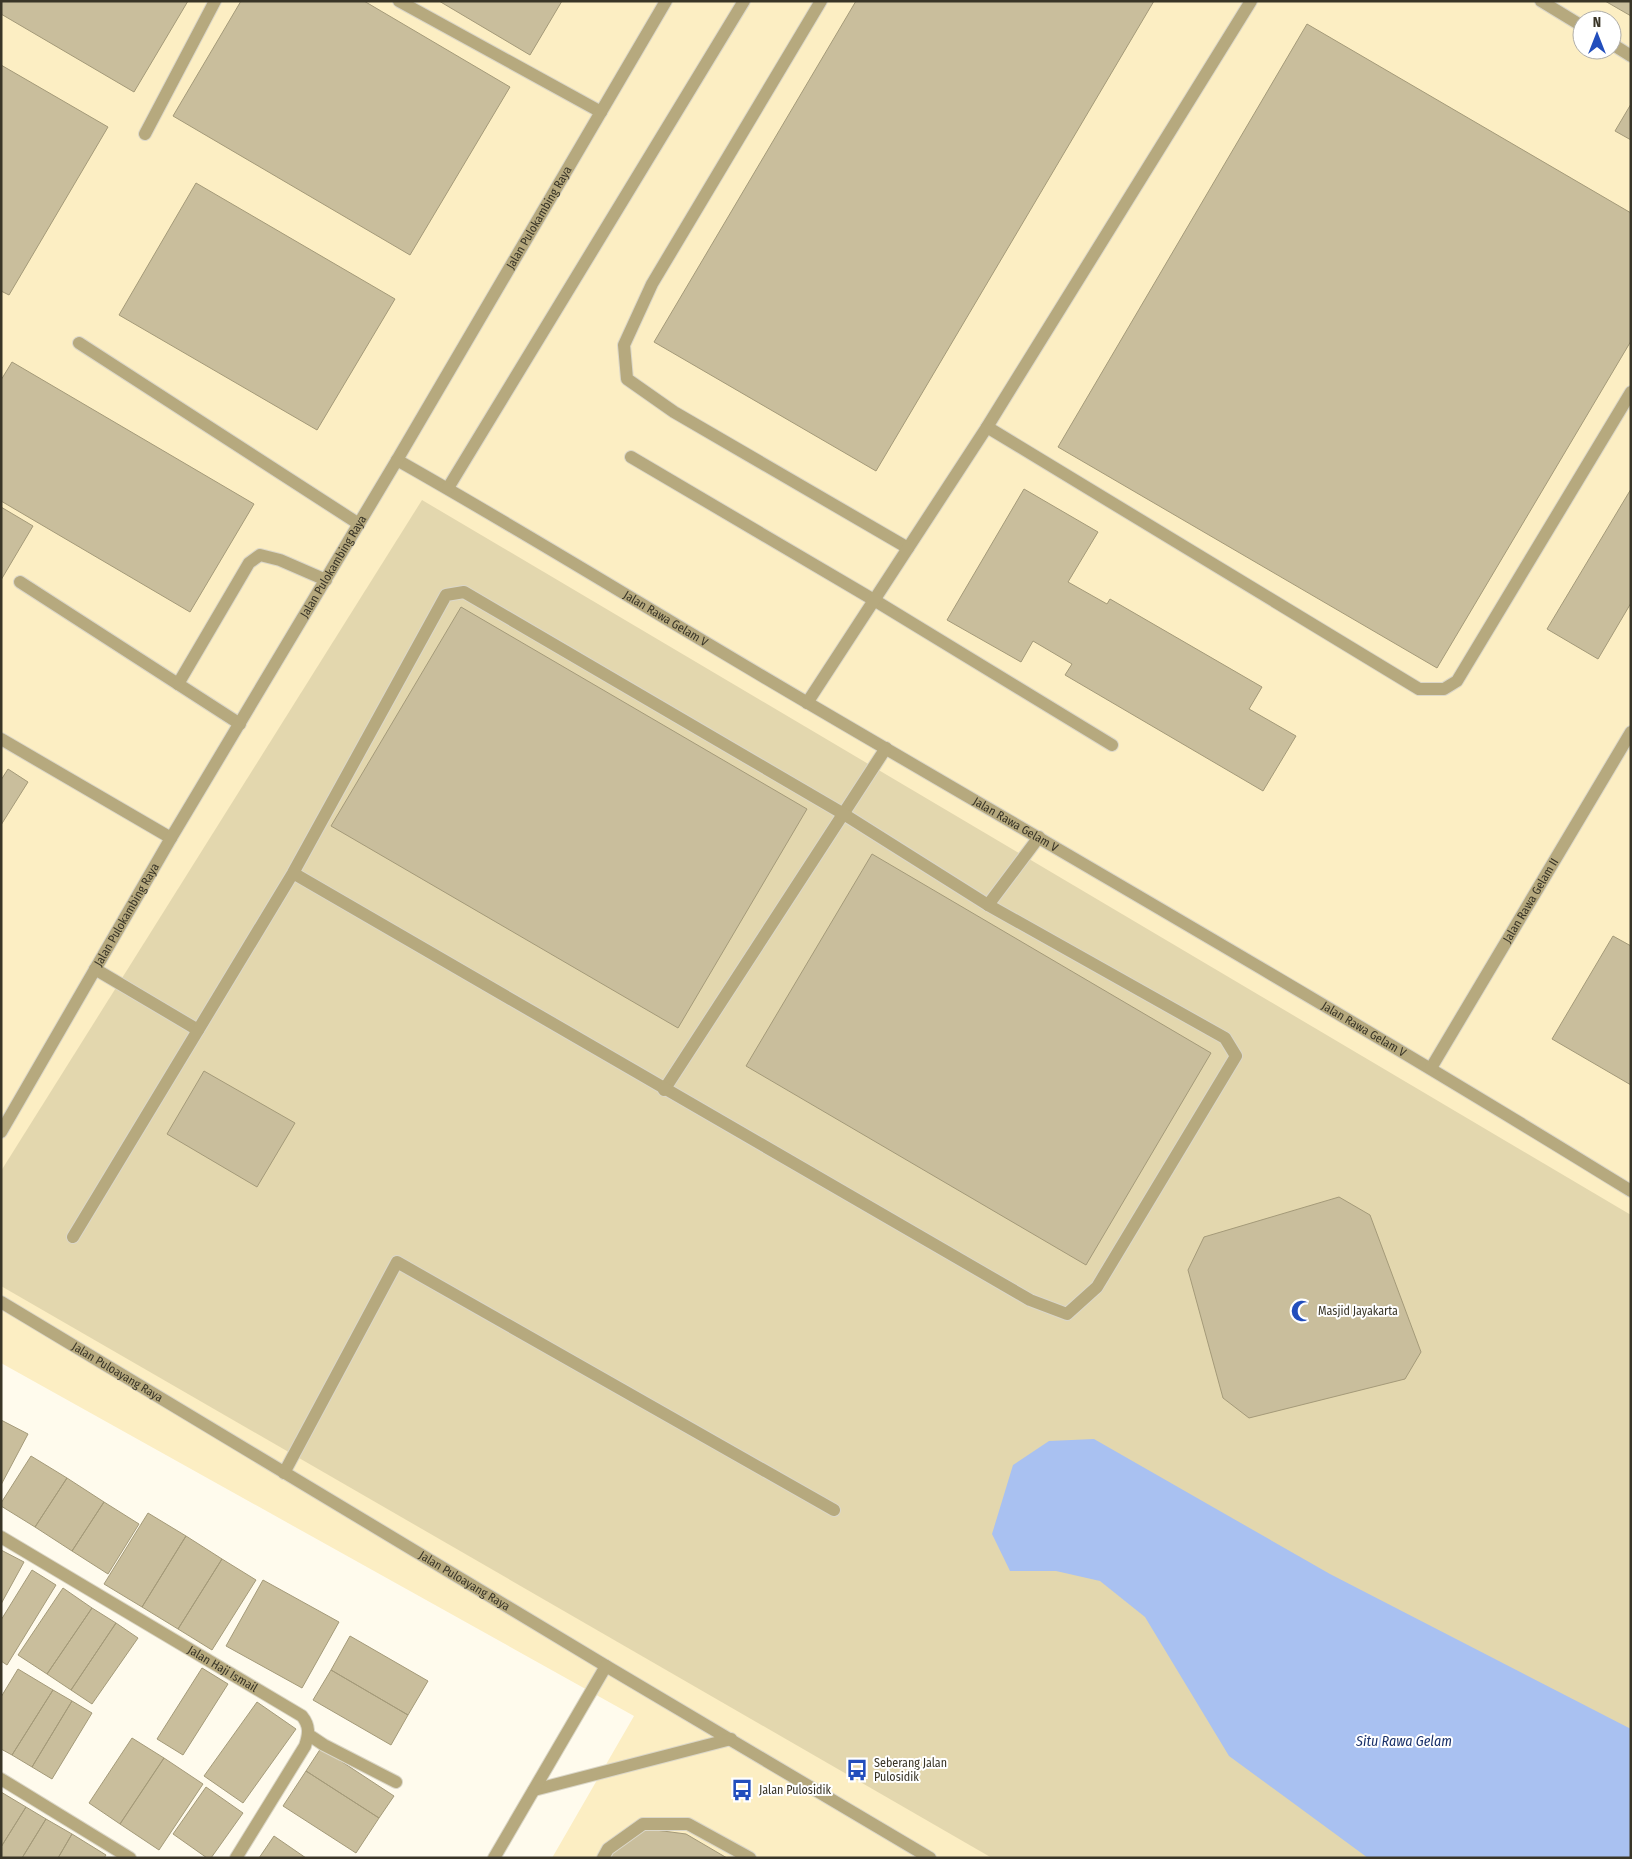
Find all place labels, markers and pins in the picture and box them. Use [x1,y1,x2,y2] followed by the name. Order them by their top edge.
[1289,1298,1315,1324] mosque icon: Masjid Jayakarta
[1318,1304,1398,1318] place label: Masjid Jayakarta
[874,1756,947,1784] place label: Seberang Jalan Pulosidik
[844,1757,870,1783] bus stop icon: Seberang Jalan Pulosidik
[729,1777,755,1803] bus stop icon: Jalan Pulosidik
[759,1783,831,1797] place label: Jalan Pulosidik

